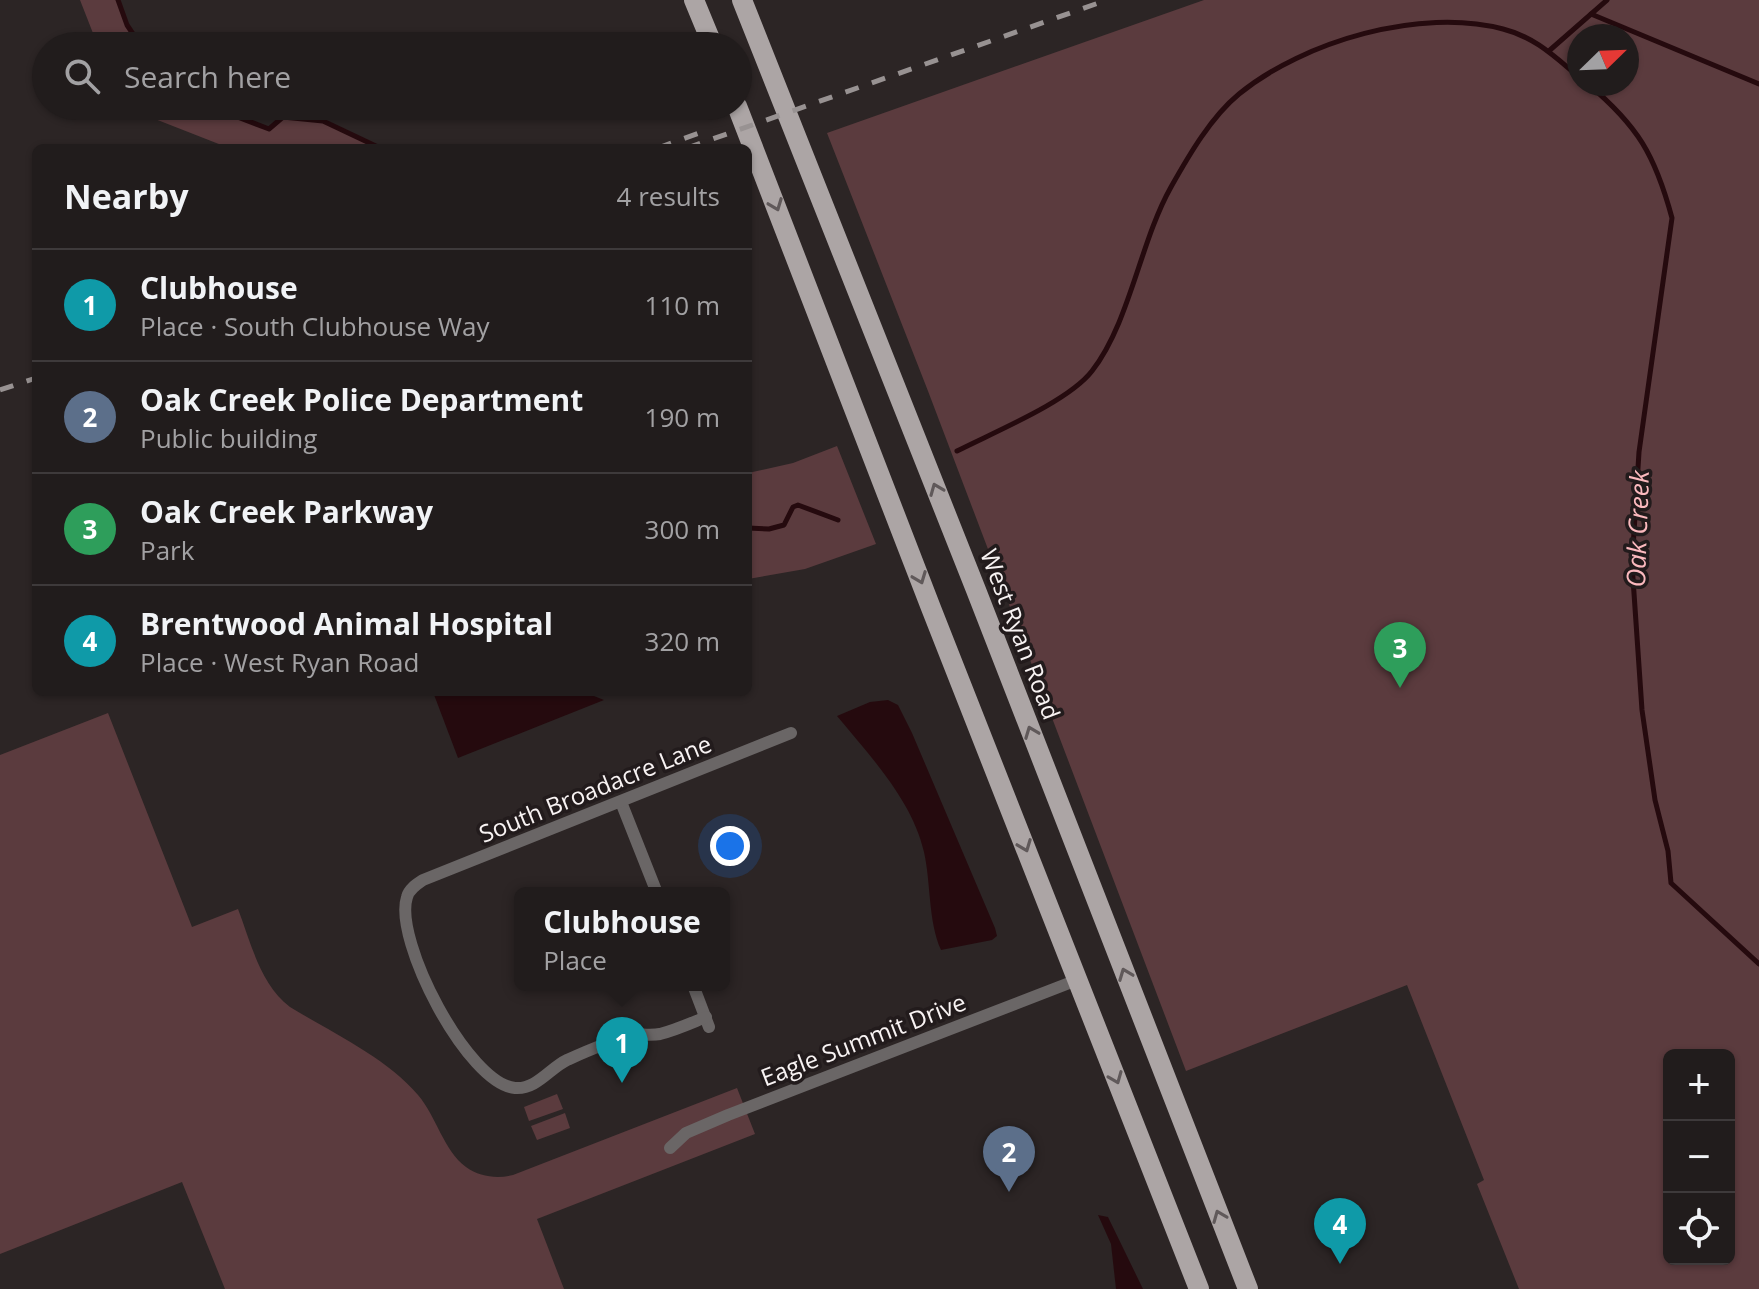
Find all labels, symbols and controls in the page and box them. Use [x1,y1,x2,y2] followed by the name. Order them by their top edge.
[1567,24,1639,96] north arrow
[32,32,752,120] search box
[60,54,104,98] icon: search
[124,56,291,97] text: Search here
[64,173,189,219] text: Nearby
[617,178,720,214] text: 4 results
[766,197,783,211] one-way arrow
[140,267,298,308] text: Clubhouse
[83,287,97,323] text: 1
[645,287,720,323] text: 110 m
[140,308,489,344] text: Place · South Clubhouse Way
[140,379,583,420] text: Oak Creek Police Department
[83,399,97,435] text: 2
[645,399,720,435] text: 190 m
[140,420,317,456] text: Public building
[1617,469,1657,588] water label: Oak Creek
[929,483,946,497] one-way arrow
[140,491,433,532] text: Oak Creek Parkway
[83,511,97,547] text: 3
[645,511,720,547] text: 300 m
[140,532,194,568] text: Park
[973,544,1069,724] street label: West Ryan Road
[910,570,927,584] one-way arrow
[140,603,553,644] text: Brentwood Animal Hospital
[1374,622,1426,688] pin: 3
[83,623,97,659] text: 4
[645,623,720,659] text: 320 m
[140,644,419,680] text: Place · West Ryan Road
[1024,725,1041,739] one-way arrow
[474,726,716,850] street label: South Broadacre Lane
[710,826,750,866] your location
[1015,838,1031,852] one-way arrow
[514,887,730,991] popup
[543,901,701,942] text: Clubhouse
[543,942,607,978] text: Place
[1118,968,1135,982] one-way arrow
[756,985,970,1093] street label: Eagle Summit Drive
[596,1017,648,1083] pin: 1
[1663,1049,1735,1265] map controls
[1663,1049,1735,1121] button: +
[1106,1070,1123,1084] one-way arrow
[1663,1121,1735,1193] button: −
[983,1126,1035,1192] pin: 2
[1663,1193,1735,1265] button: locate
[1314,1198,1366,1264] pin: 4
[1212,1210,1229,1224] one-way arrow

